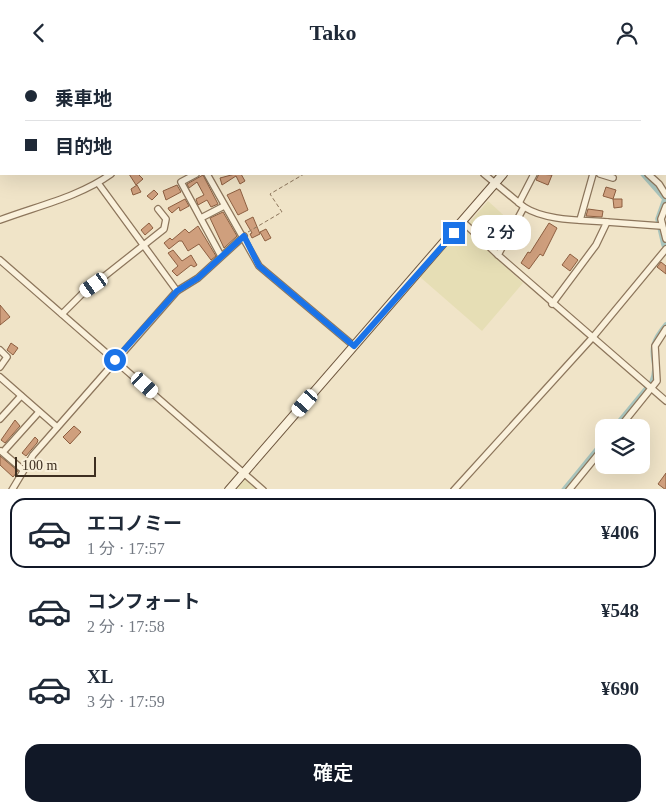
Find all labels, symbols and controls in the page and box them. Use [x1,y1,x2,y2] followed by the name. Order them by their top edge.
[25,19,53,47] icon: back
[613,19,641,47] icon: person
[310,20,356,45] text: Tako
[55,88,112,109] text: 乗車地
[55,136,112,157] text: 目的地
[472,215,532,251] callout: 2 分
[443,222,465,244] route end
[487,224,515,241] text: 2 分
[77,270,110,300] car
[104,349,126,371] route start
[128,369,161,401] car
[289,387,320,419] car
[595,419,650,474] map controls
[595,419,650,474] button: layers
[15,455,96,478] scale bar
[22,458,57,473] text: 100 m
[27,511,72,556] icon: car
[87,513,182,534] text: エコノミー
[601,522,639,543] text: ¥406
[87,540,165,557] text: 1 分 · 17:57
[27,589,72,634] icon: car
[87,591,200,612] text: コンフォート
[601,600,639,621] text: ¥548
[87,618,165,635] text: 2 分 · 17:58
[87,666,113,687] text: XL
[27,667,72,712] icon: car
[601,678,639,699] text: ¥690
[87,693,165,710] text: 3 分 · 17:59
[25,744,641,802] button: 確定

